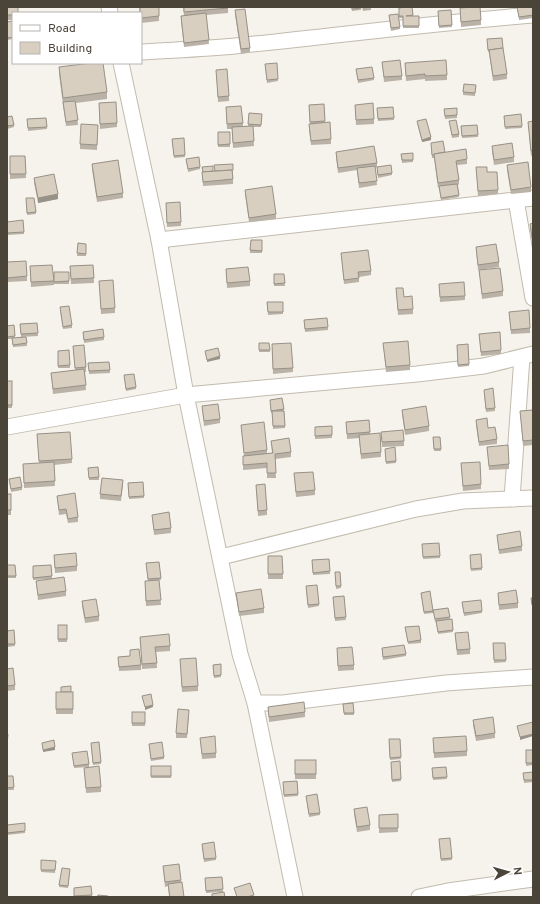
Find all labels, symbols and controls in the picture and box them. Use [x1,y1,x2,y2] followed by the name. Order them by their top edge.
[12,12,142,64] legend
[48,21,76,37] text: Road
[48,41,92,57] text: Building
[488,852,528,892] north arrow
[510,866,524,876] text: N

